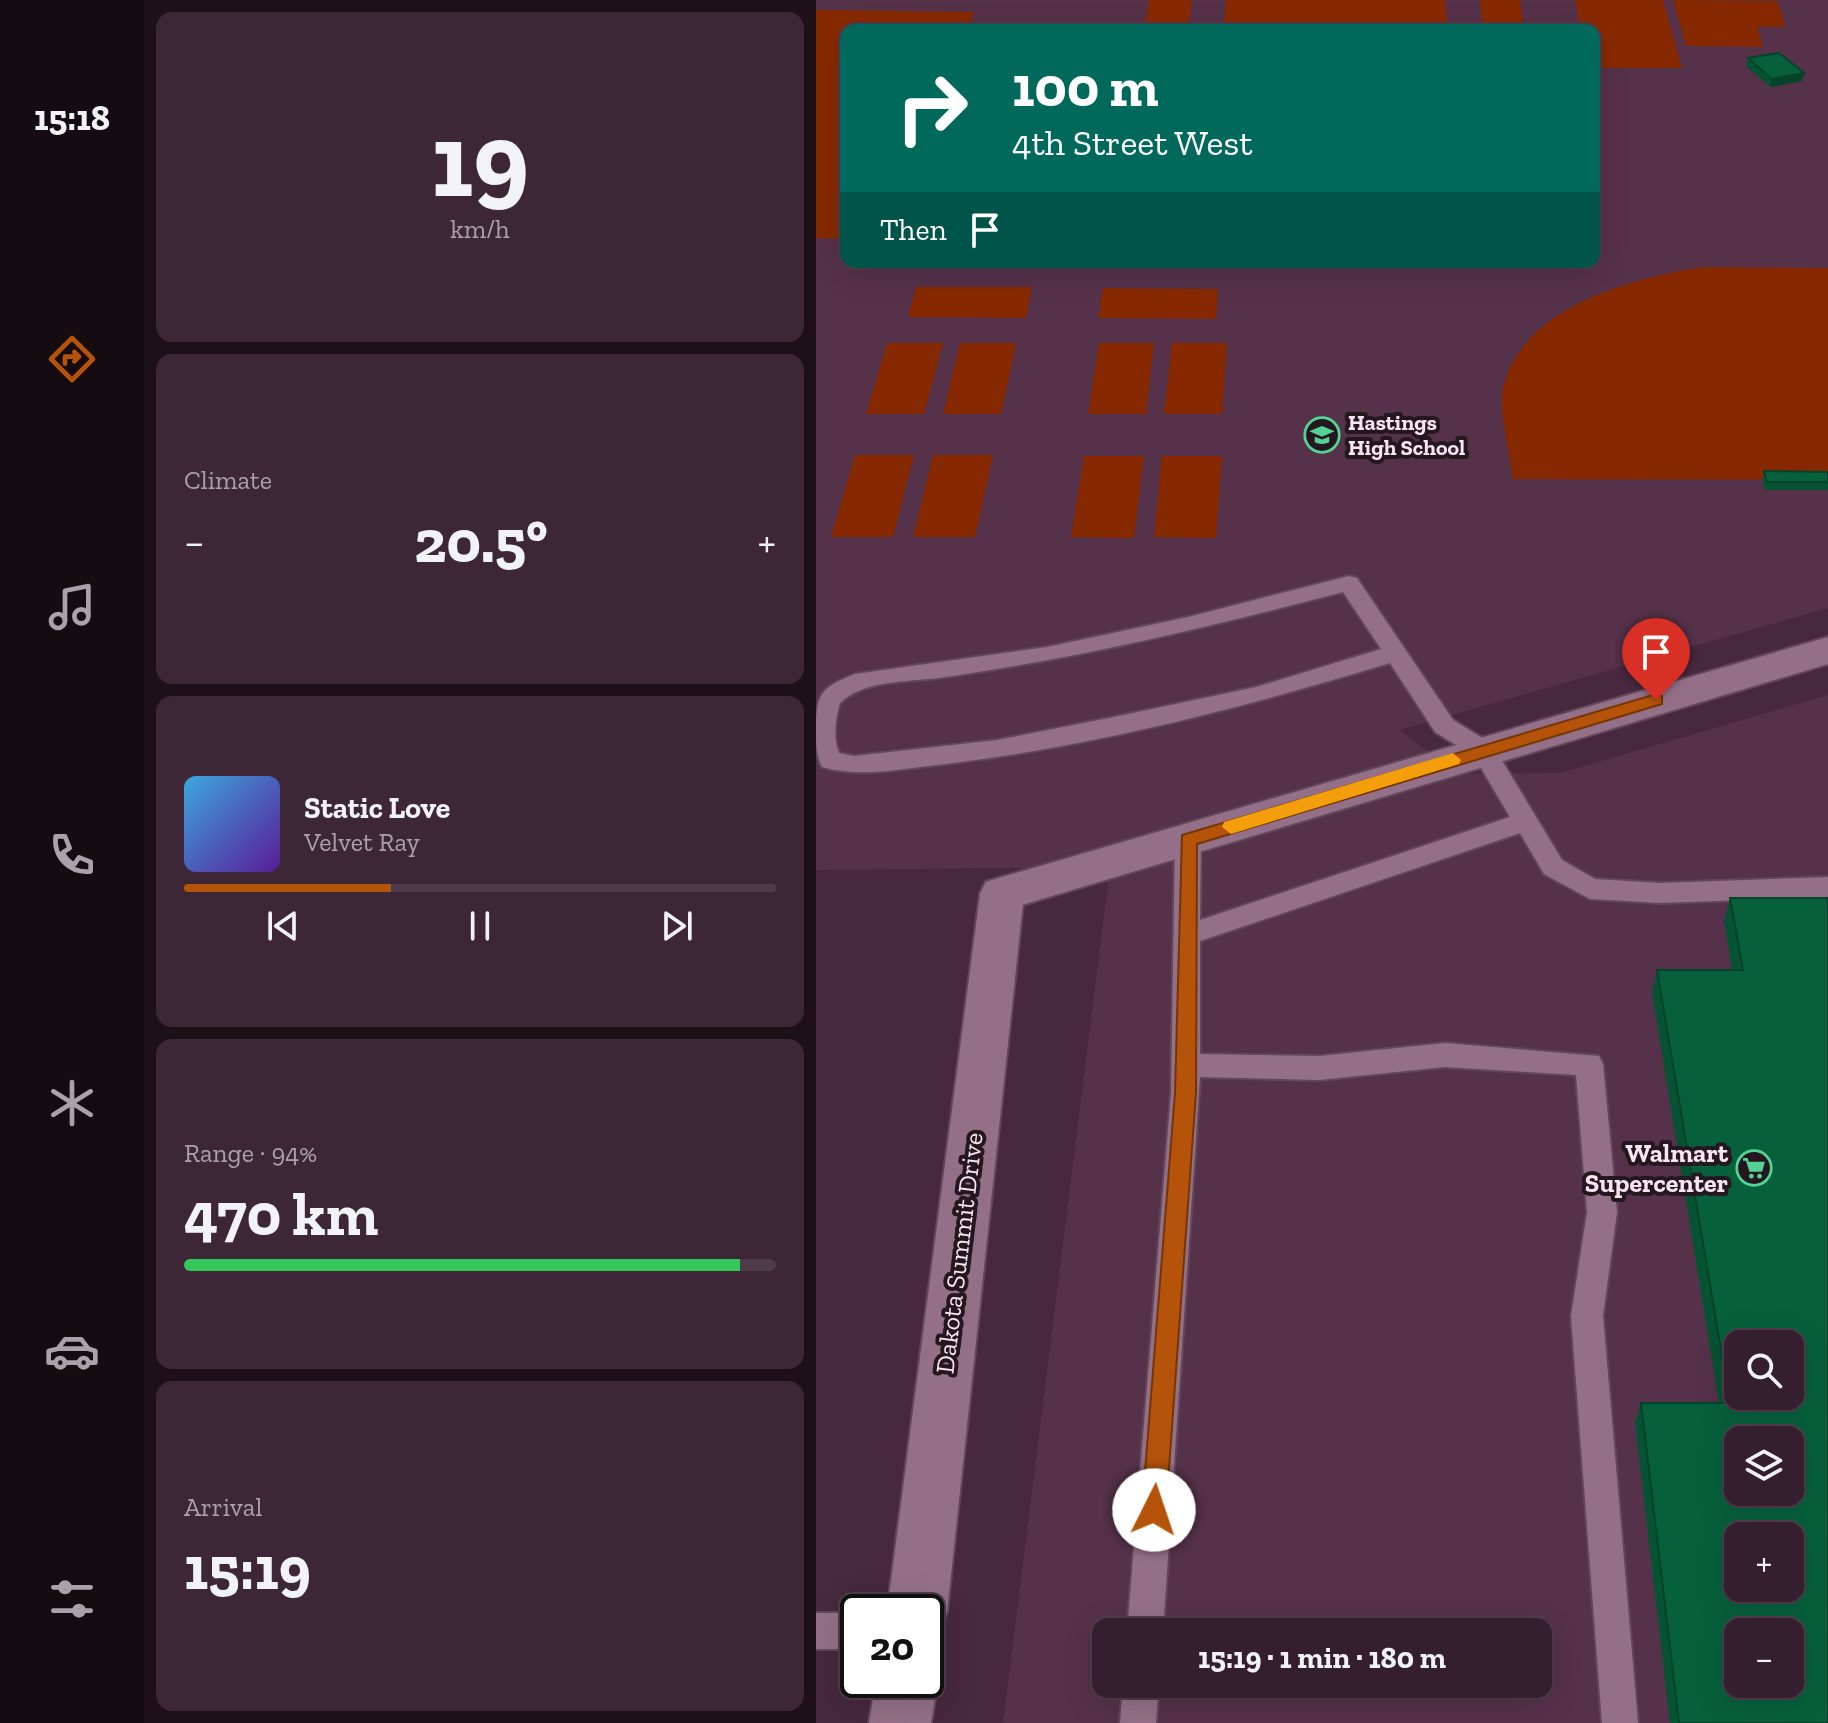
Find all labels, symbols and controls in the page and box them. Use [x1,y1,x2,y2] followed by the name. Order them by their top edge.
[1012,53,1159,120] text: 100 m
[880,56,984,160] icon: right
[34,96,110,139] text: 15:18
[431,98,529,223] text: 19
[1012,121,1253,164] text: 4th Street West
[963,208,1007,252] icon: arrive
[880,212,947,248] text: Then
[450,213,510,245] text: km/h
[44,331,100,387] icon: directions
[1348,409,1465,461] place label: Hastings High School
[1303,416,1341,454] school or university icon: Hastings High School
[184,464,272,496] text: Climate
[414,505,548,577] text: 20.5°
[184,515,205,568] text: −
[757,515,776,568] text: +
[44,579,100,635] icon: music
[1622,618,1690,700] pin
[1634,630,1678,674] icon: arrive
[304,790,450,826] text: Static Love
[304,826,420,858] text: Velvet Ray
[44,827,100,883] icon: phone
[261,904,305,948] icon: previous
[458,904,502,948] icon: pause
[655,904,699,948] icon: next
[44,1075,100,1131] icon: climate
[928,1131,990,1375] street label: Dakota Summit Drive
[184,1137,317,1169] text: Range · 94%
[1585,1137,1729,1199] place label: Walmart Supercenter
[1735,1149,1773,1187] supermarket icon: Walmart Supercenter
[184,1178,378,1250] text: 470 km
[44,1323,100,1379] icon: car
[1724,1330,1804,1698] map controls
[1724,1330,1804,1410] button: search
[1724,1426,1804,1506] button: layers
[1112,1468,1196,1552] position arrow
[184,1491,262,1523] text: Arrival
[1724,1522,1804,1602] button: +
[184,1532,311,1604] text: 15:19
[44,1571,100,1627] icon: filters
[840,1594,944,1698] speed limit sign: 20
[1724,1618,1804,1698] button: −
[1198,1640,1446,1676] text: 15:19 · 1 min · 180 m

